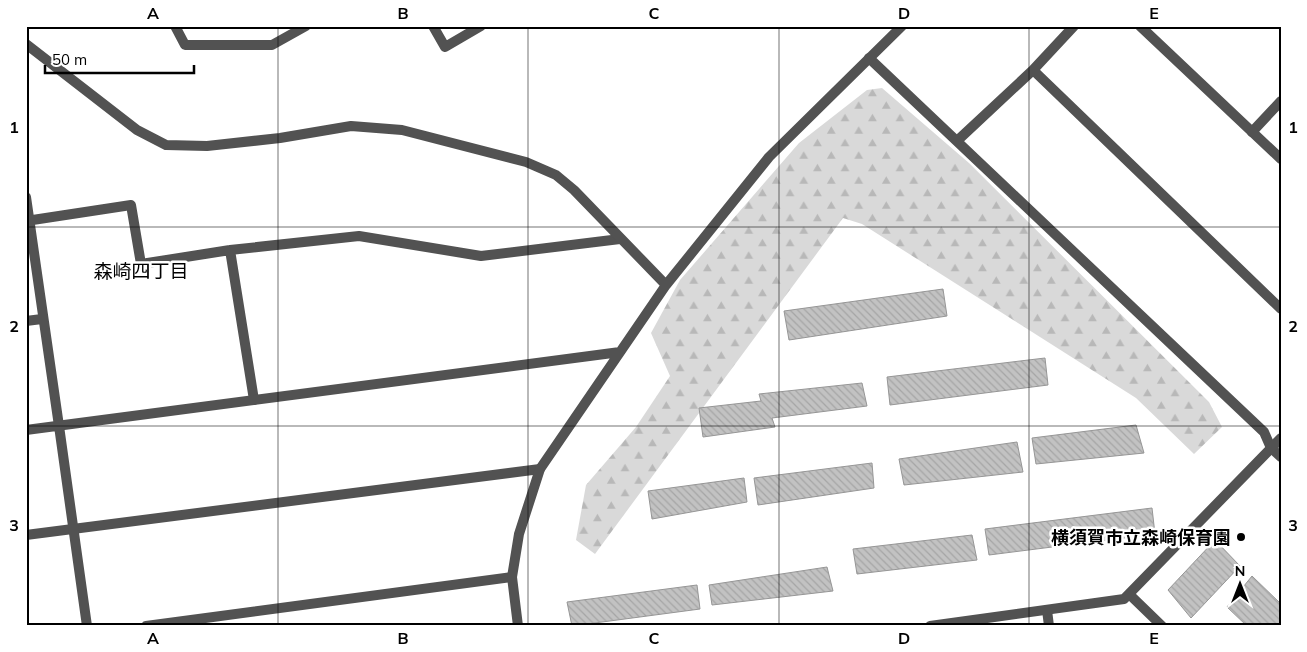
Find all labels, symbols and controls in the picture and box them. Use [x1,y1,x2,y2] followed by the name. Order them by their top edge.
[147,3,159,23] text: A
[397,3,409,23] text: B
[649,3,660,23] text: C
[898,3,910,23] text: D
[1149,3,1159,23] text: E
[45,42,194,74] scale bar
[52,50,87,69] text: 50 m
[9,117,19,137] text: 1
[1288,117,1298,137] text: 1
[93,259,189,283] district label: 森崎四丁目
[9,316,19,336] text: 2
[1288,316,1298,336] text: 2
[9,515,19,535] text: 3
[1288,515,1298,535] text: 3
[1051,526,1231,549] place label: 横須賀市立森崎保育園
[1235,531,1247,543] marker: 横須賀市立森崎保育園
[1214,560,1264,610] north arrow
[1235,562,1245,580] text: N
[147,628,159,648] text: A
[397,628,409,648] text: B
[649,628,660,648] text: C
[898,628,910,648] text: D
[1149,628,1159,648] text: E

